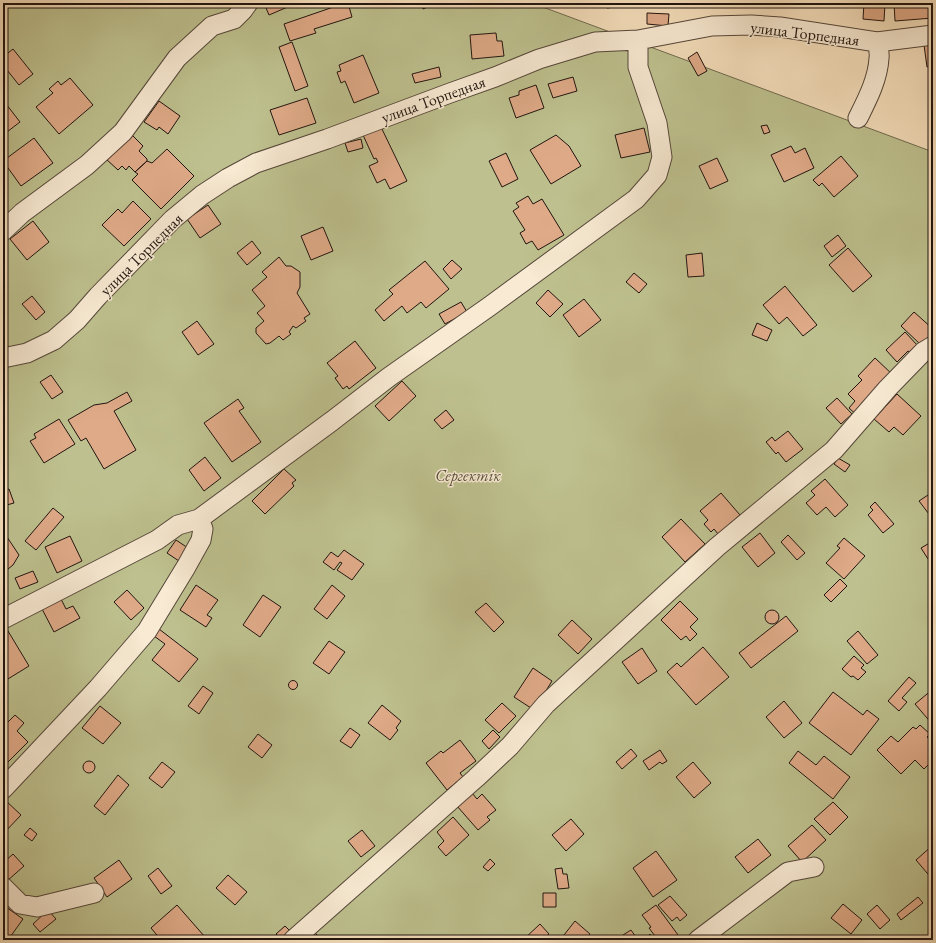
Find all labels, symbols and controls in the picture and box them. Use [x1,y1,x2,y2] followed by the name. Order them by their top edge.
[749,16,860,51] street label: улица Торпедная
[378,71,488,128] street label: улица Торпедная
[95,208,187,300] street label: улица Торпедная
[435,465,501,486] park label: Сергектік

